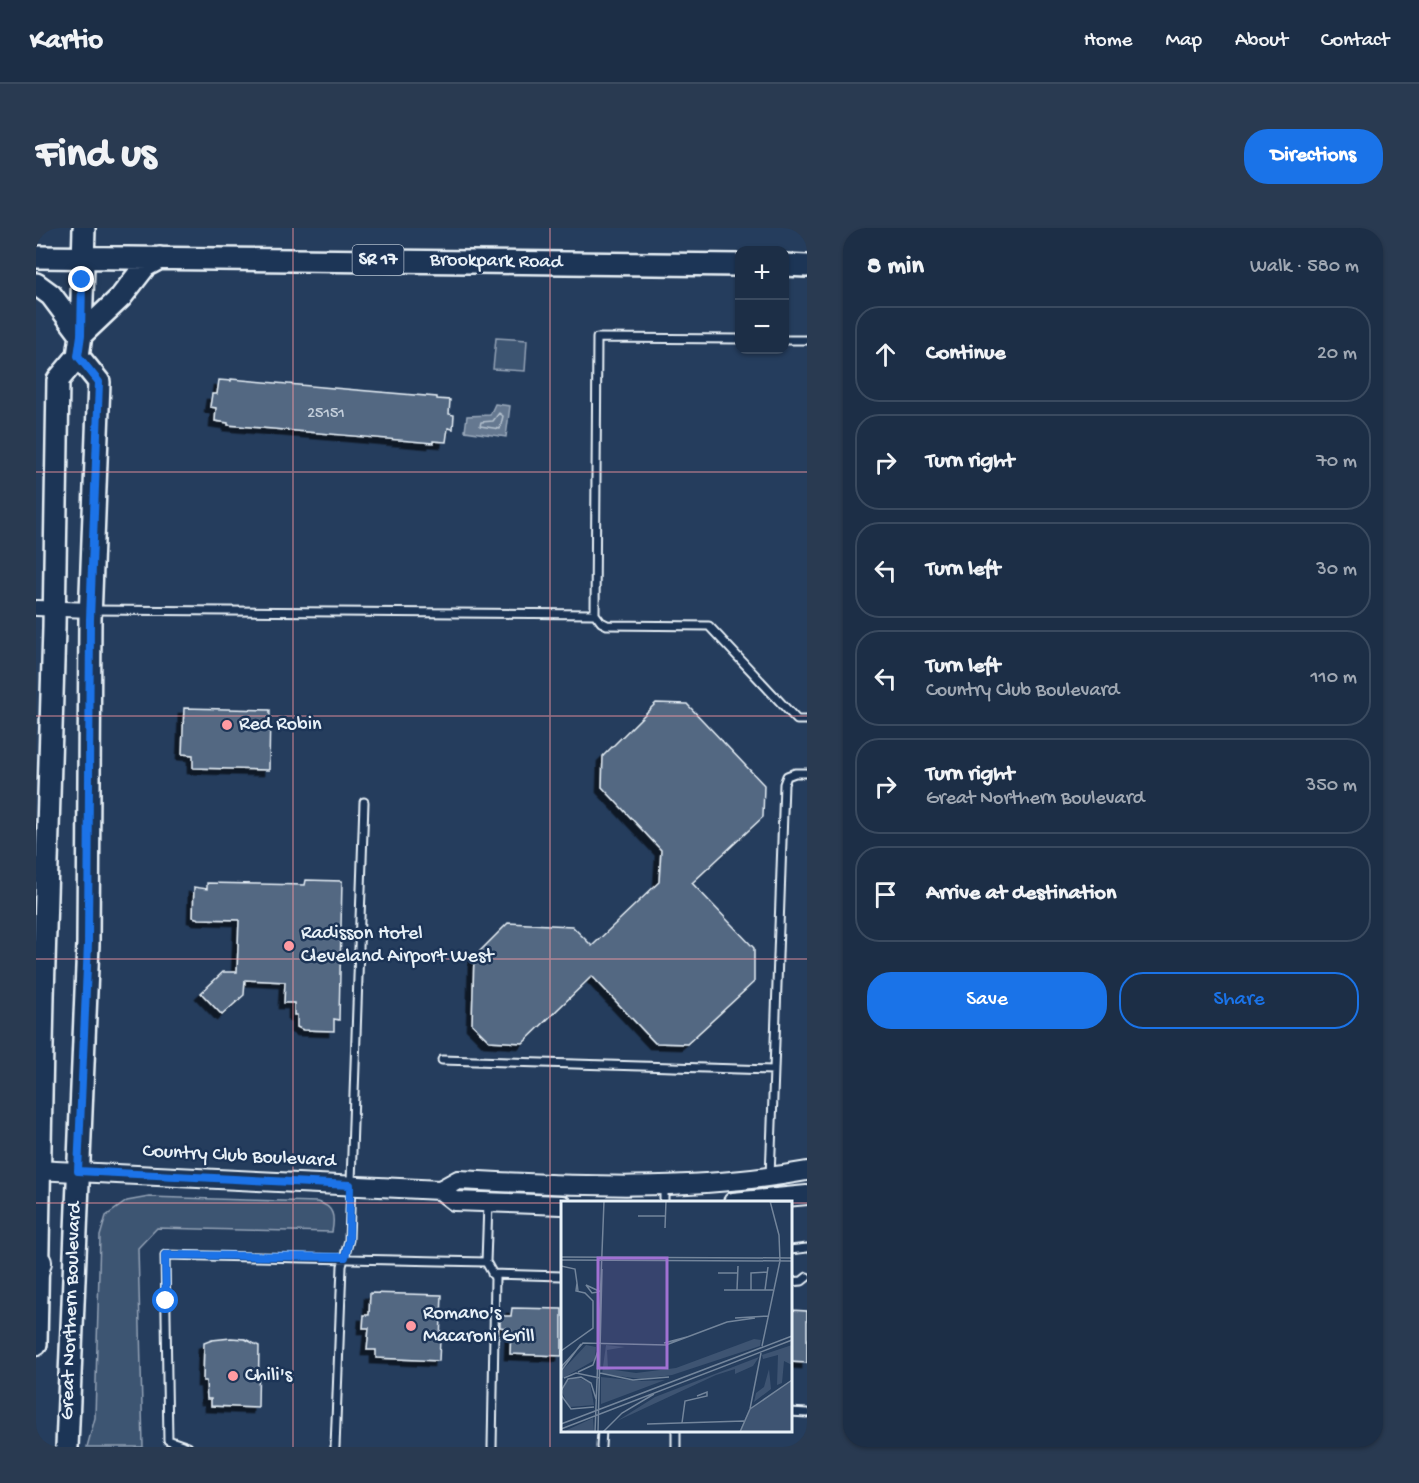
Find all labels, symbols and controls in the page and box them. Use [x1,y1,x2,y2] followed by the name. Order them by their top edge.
[30,25,103,58] text: Kartio
[1084,29,1132,54] text: Home
[1165,29,1202,54] text: Map
[1235,29,1288,54] text: About
[1321,29,1389,54] text: Contact
[1244,129,1383,184] button: Directions
[36,132,156,181] text: Find us
[352,245,404,275] road number: SR 17
[735,246,789,354] map controls
[735,246,789,300] button: +
[429,249,565,275] street label: Brookpark Road
[867,252,924,283] text: 8 min
[1250,256,1359,279] text: Walk · 580 m
[68,266,94,292] route end
[735,300,789,354] button: −
[869,338,902,371] icon: ahead
[926,341,1006,367] text: Continue
[1317,343,1357,366] text: 20 m
[307,405,345,424] house number: 25151
[869,446,902,479] icon: right
[926,449,1014,475] text: Turn right
[1316,451,1357,474] text: 70 m
[869,554,902,587] icon: left
[926,557,1000,583] text: Turn left
[1316,559,1357,582] text: 30 m
[926,654,1000,680] text: Turn left
[869,662,902,695] icon: left
[1311,667,1357,690] text: 110 m
[926,680,1119,703] text: Country Club Boulevard
[239,714,322,737] place label: Red Robin
[220,718,234,732] marker: Red Robin
[926,762,1014,788] text: Turn right
[869,770,902,803] icon: right
[1306,775,1357,798] text: 350 m
[926,788,1145,811] text: Great Northern Boulevard
[869,878,902,911] icon: arrive
[926,881,1116,907] text: Arrive at destination
[301,923,495,969] place label: Radisson Hotel Cleveland Airport West
[282,939,296,953] marker: Radisson Hotel Cleveland Airport West
[867,972,1107,1029] button: Save
[1119,972,1359,1029] button: Share
[142,1140,338,1174] street label: Country Club Boulevard
[57,1199,87,1421] street label: Great Northern Boulevard
[561,1201,792,1432] inset map
[152,1287,178,1313] route start
[423,1303,535,1349] place label: Romano's Macaroni Grill
[404,1319,418,1333] marker: Romano's Macaroni Grill
[245,1365,293,1388] place label: Chili's
[226,1369,240,1383] marker: Chili's

